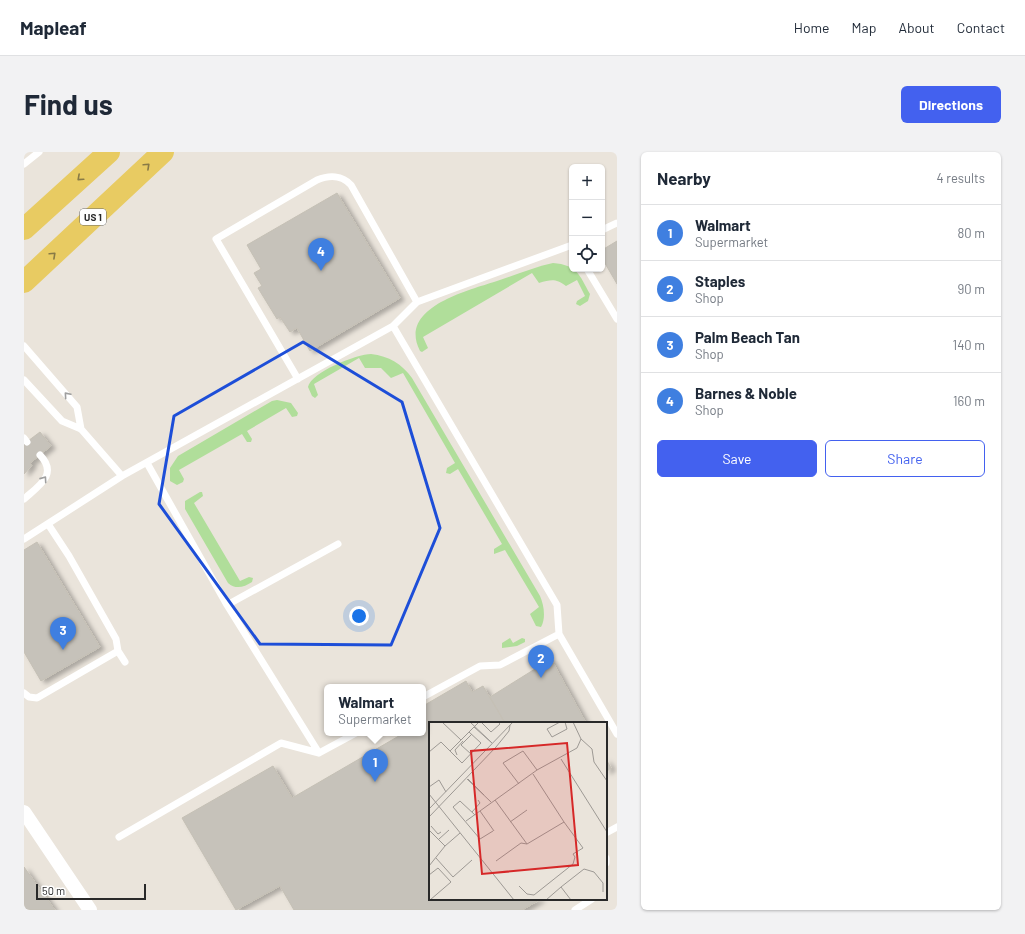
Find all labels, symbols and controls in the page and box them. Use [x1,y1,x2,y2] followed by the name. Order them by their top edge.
[20,16,87,39] text: Mapleaf
[794,19,830,36] text: Home
[852,19,876,36] text: Map
[898,19,935,36] text: About
[957,19,1005,36] text: Contact
[901,86,1001,123] button: Directions
[24,87,113,121] text: Find us
[143,164,150,171] one-way arrow
[569,164,605,272] map controls
[569,164,605,200] button: +
[657,168,711,188] text: Nearby
[937,170,985,186] text: 4 results
[77,173,85,181] one-way arrow
[569,200,605,236] button: −
[80,209,106,225] road number: US 1
[695,216,751,234] text: Walmart
[668,225,672,241] text: 1
[958,225,985,241] text: 80 m
[695,234,768,250] text: Supermarket
[569,236,605,272] button: locate
[308,238,334,271] pin: 4
[48,253,55,260] one-way arrow
[695,272,745,290] text: Staples
[666,281,674,297] text: 2
[958,281,985,297] text: 90 m
[695,290,724,306] text: Shop
[695,328,800,346] text: Palm Beach Tan
[666,337,674,353] text: 3
[953,337,985,353] text: 140 m
[695,346,724,362] text: Shop
[695,384,797,402] text: Barnes & Noble
[64,392,71,399] one-way arrow
[666,393,674,409] text: 4
[953,393,985,409] text: 160 m
[695,402,724,418] text: Shop
[657,440,817,477] button: Save
[825,440,985,477] button: Share
[39,476,47,483] one-way arrow
[349,606,369,626] your location
[50,617,76,650] pin: 3
[528,645,554,678] pin: 2
[324,684,426,736] popup
[338,693,394,711] text: Walmart
[338,711,412,727] text: Supermarket
[429,722,607,900] inset map
[362,749,388,782] pin: 1
[36,882,146,901] scale bar
[42,884,65,897] text: 50 m

